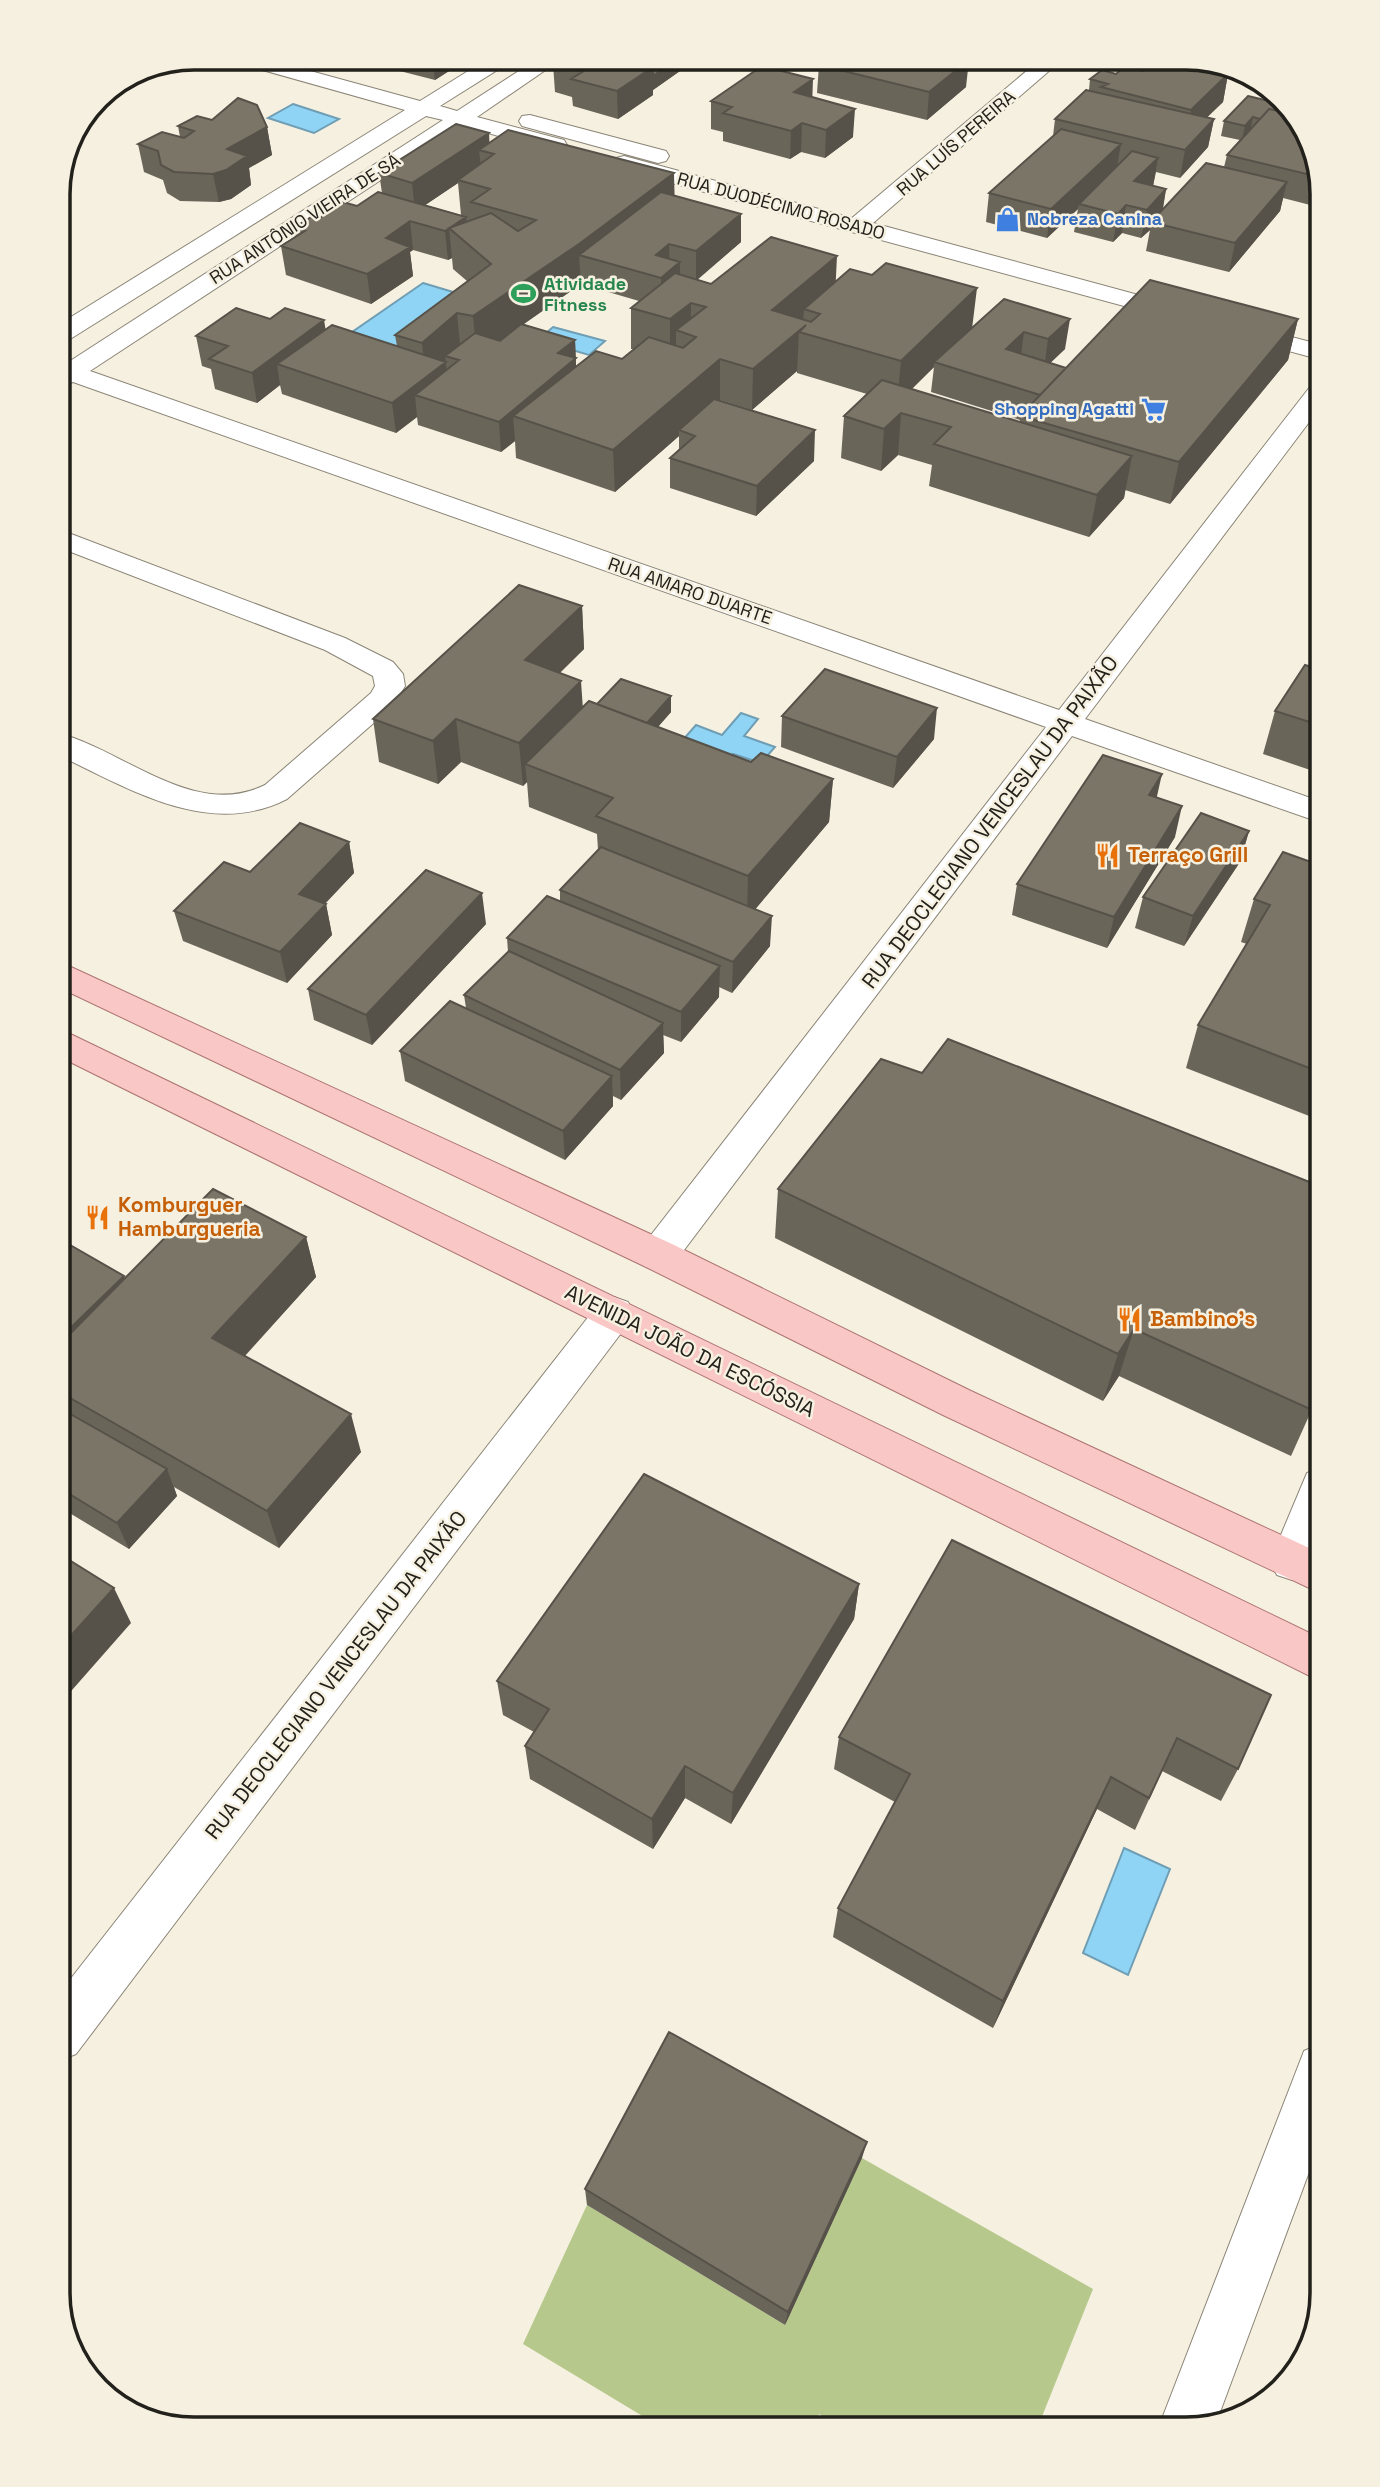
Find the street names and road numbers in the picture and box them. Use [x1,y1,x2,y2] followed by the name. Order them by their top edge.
[892,85,1020,200] street label: RUA LUÍS PEREIRA
[205,148,404,289] street label: RUA ANTÔNIO VIEIRA DE SÁ
[675,167,888,244] street label: RUA DUODÉCIMO ROSADO
[605,552,775,629] street label: RUA AMARO DUARTE
[855,650,1124,993] street label: RUA DEOCLECIANO VENCESLAU DA PAIXÃO
[561,1278,820,1423] street label: AVENIDA JOÃO DA ESCÓSSIA
[199,1505,472,1844] street label: RUA DEOCLECIANO VENCESLAU DA PAIXÃO

